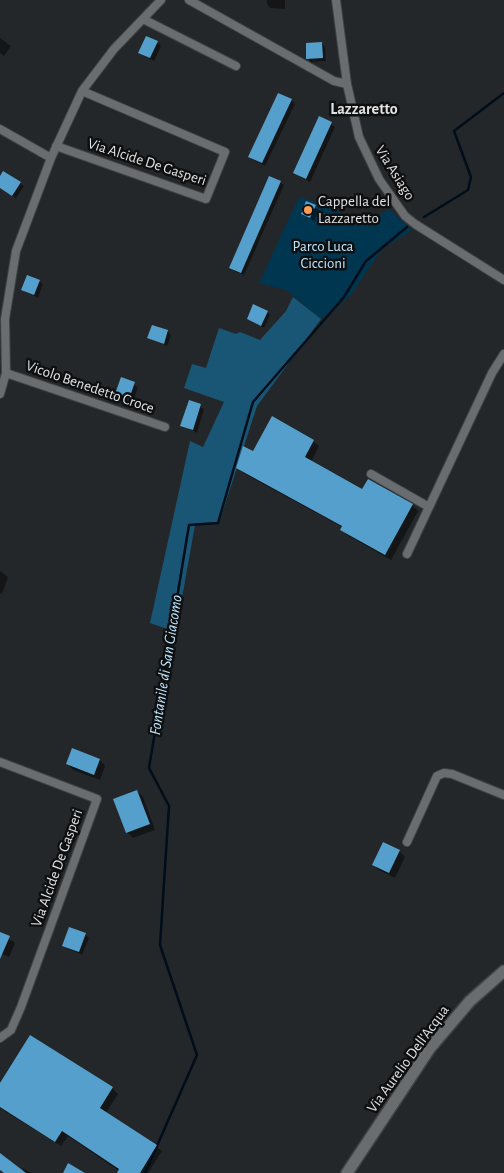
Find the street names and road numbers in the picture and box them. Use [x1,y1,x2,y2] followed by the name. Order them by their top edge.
[85,134,209,190] street label: Via Alcide De Gasperi
[371,142,419,204] street label: Via Asiago
[23,357,157,417] street label: Vicolo Benedetto Croce
[27,807,87,929] street label: Via Alcide De Gasperi
[363,1002,453,1116] street label: Via Aurelio Dell'Acqua

